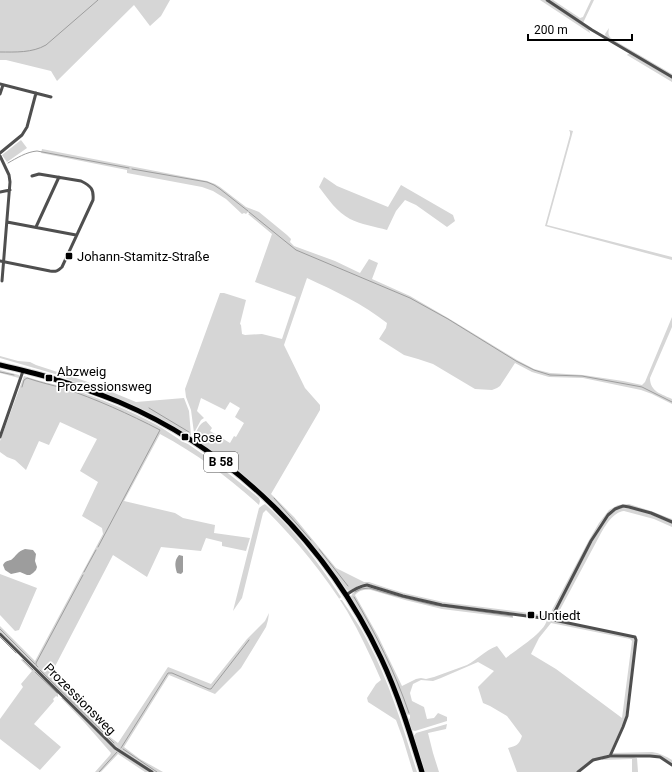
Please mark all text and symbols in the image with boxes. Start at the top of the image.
scale bar [528,16,632,42]
text: 200 m [534,23,568,37]
place label: Johann-Stamitz-Straße [77,249,210,264]
marker: Johann-Stamitz-Straße [64,251,74,261]
place label: Abzweig Prozessionsweg [57,364,152,394]
marker: Abzweig Prozessionsweg [44,373,54,383]
place label: Rose [193,430,222,445]
marker: Rose [180,432,190,442]
road number: B 58 [204,452,238,472]
place label: Untiedt [539,608,581,623]
marker: Untiedt [526,610,536,620]
street label: Prozessionsweg [41,660,119,738]

